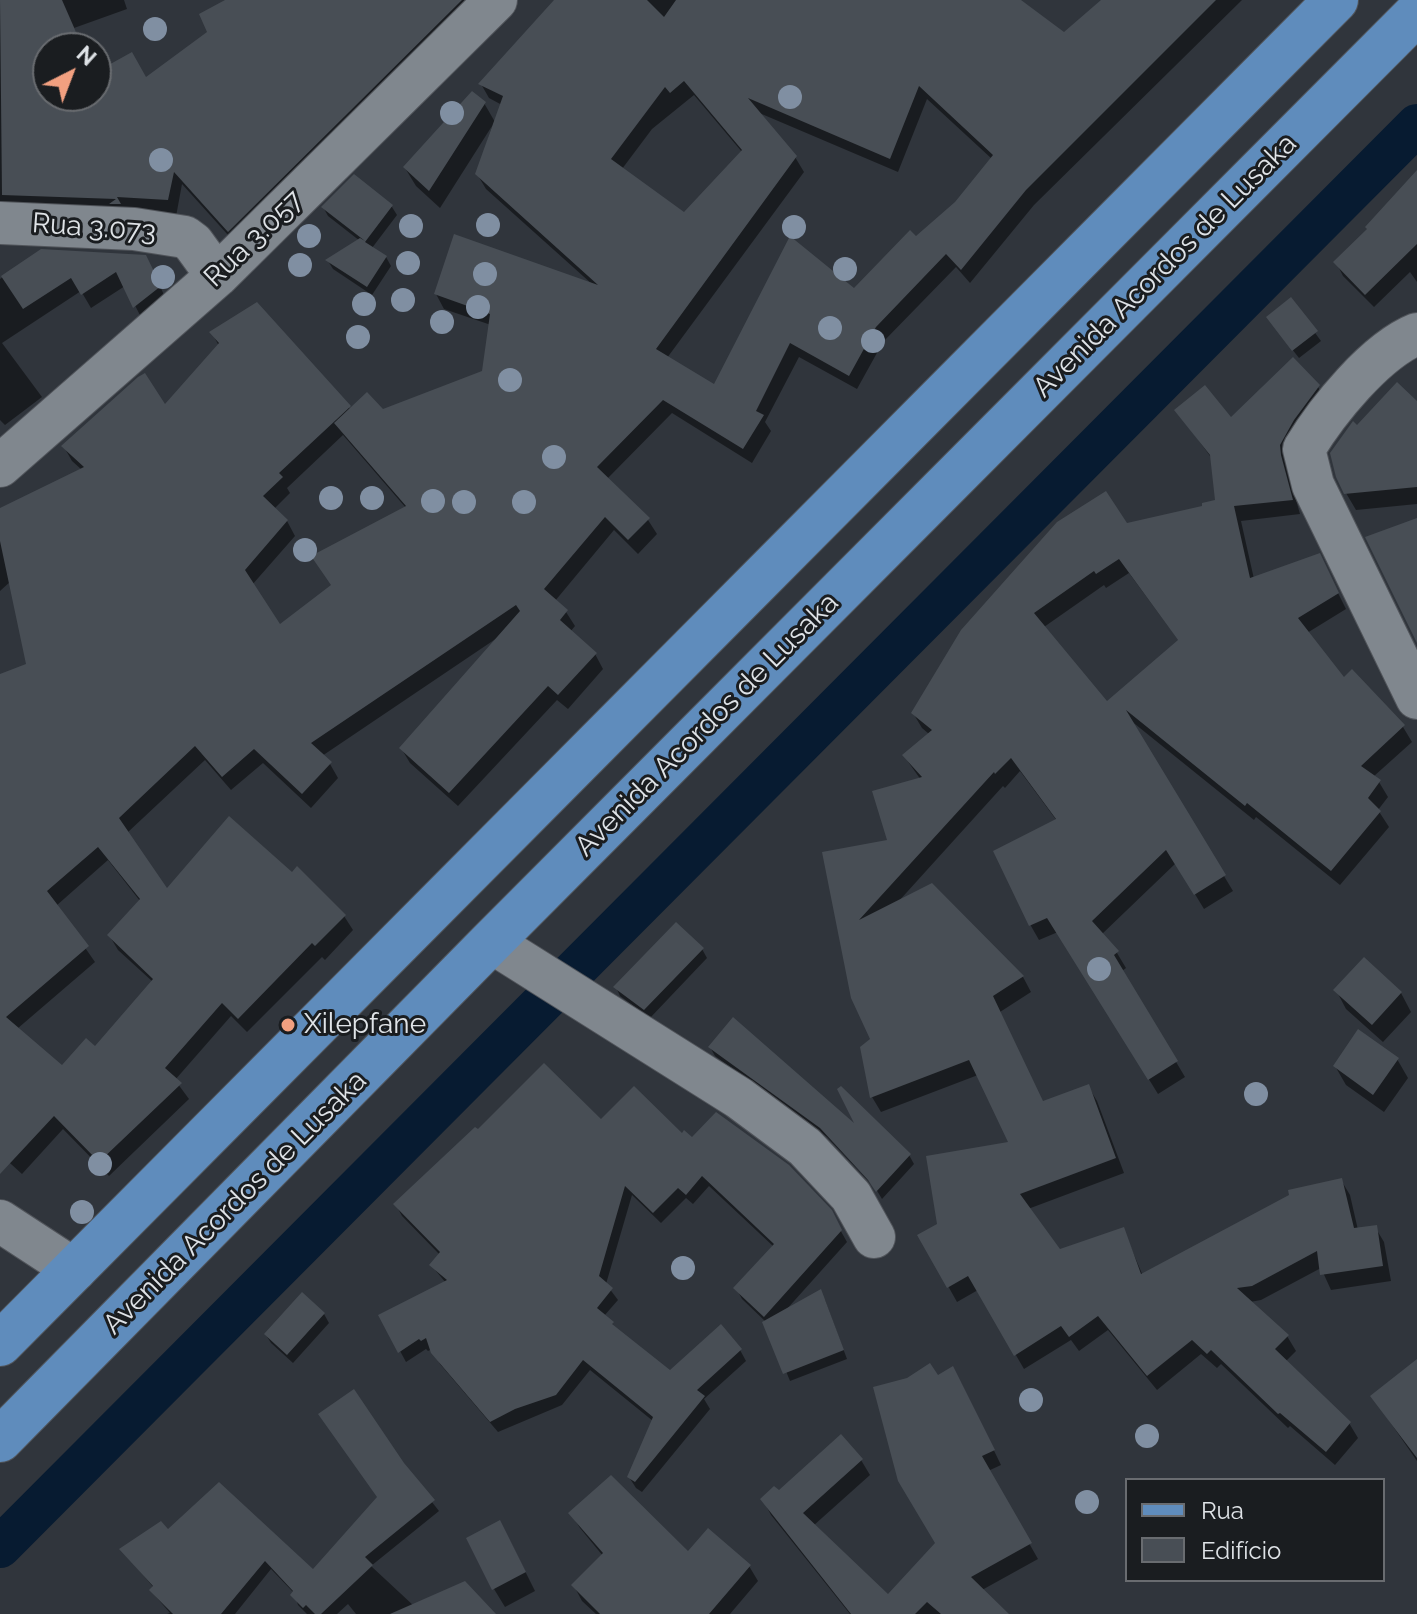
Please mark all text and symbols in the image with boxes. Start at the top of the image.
north arrow [32,32,112,112]
text: N [72,40,102,71]
street label: Avenida Acordos de Lusaka [1026,127,1304,405]
street label: Rua 3.057 [198,184,310,294]
street label: Rua 3.073 [31,207,157,249]
street label: Avenida Acordos de Lusaka [568,586,846,864]
place label: Xilepfane [304,1008,426,1042]
marker: Xilepfane [279,1016,297,1034]
street label: Avenida Acordos de Lusaka [96,1064,374,1342]
legend [1125,1478,1385,1582]
text: Rua [1201,1496,1244,1525]
text: Edifício [1201,1536,1281,1565]

